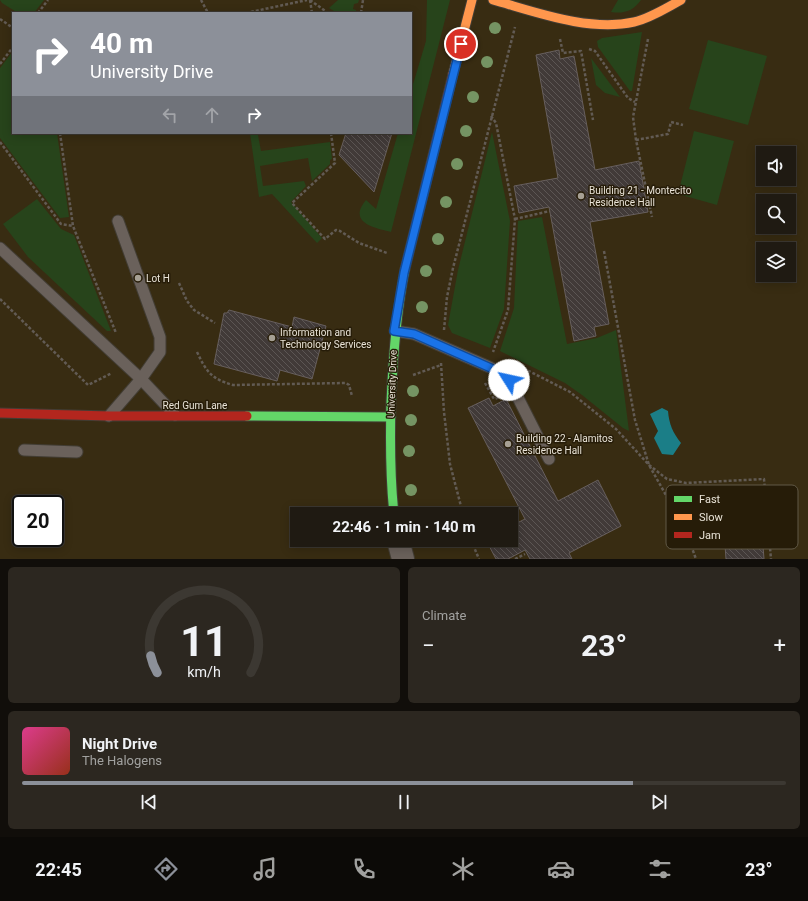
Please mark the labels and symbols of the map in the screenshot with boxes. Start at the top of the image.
pin [444,27,478,61]
place label: Building 21 - Montecito Residence Hall [589,185,692,208]
marker: Building 21 - Montecito Residence Hall [576,191,586,201]
marker: Lot H [133,273,143,283]
place label: Lot H [146,273,170,284]
place label: Information and Technology Services [280,327,371,350]
marker: Information and Technology Services [267,333,277,343]
street label: University Drive [385,350,399,418]
position arrow [488,359,530,401]
street label: Red Gum Lane [163,400,227,411]
place label: Building 22 - Alamitos Residence Hall [516,433,613,456]
marker: Building 22 - Alamitos Residence Hall [503,439,513,449]
legend [666,485,798,549]
text: Fast [699,493,721,506]
speed limit sign: 20 [12,495,64,547]
text: Slow [699,511,723,524]
text: Jam [699,529,721,542]

